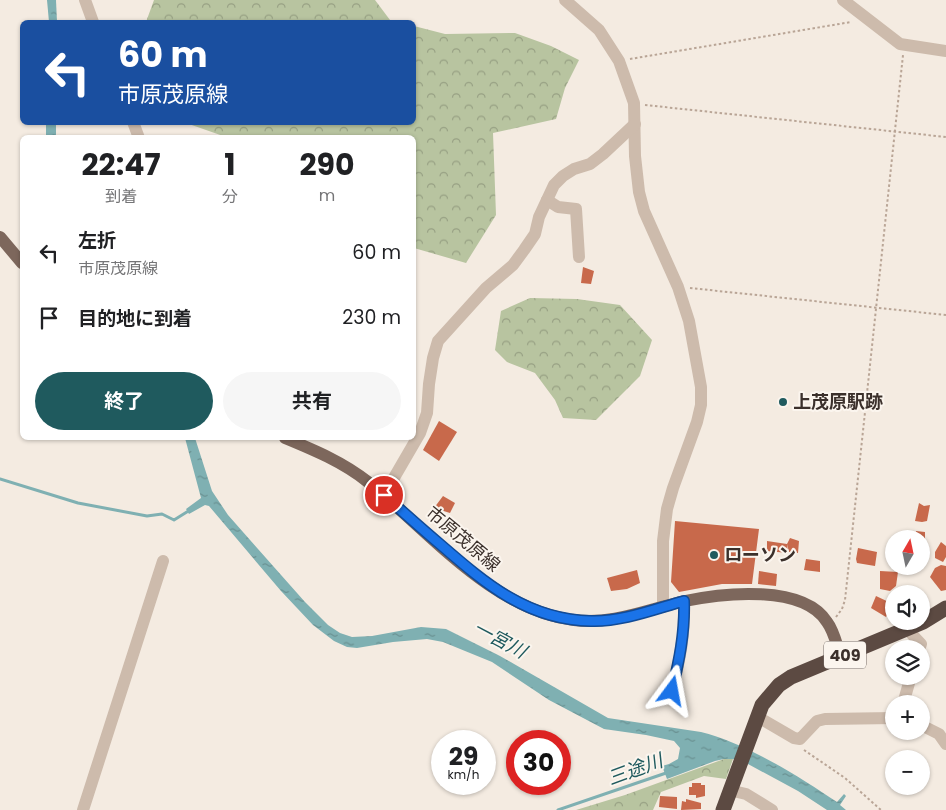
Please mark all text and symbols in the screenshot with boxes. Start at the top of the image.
text: 60 m [118,30,208,79]
icon: left [35,40,100,105]
text: 市原茂原線 [118,79,228,110]
text: 22:47 [81,143,161,186]
text: 1 [224,143,236,186]
text: 290 [299,143,355,186]
text: m [319,184,335,207]
text: 到着 [105,185,137,208]
text: 分 [222,185,238,208]
text: 左折 [78,227,116,254]
icon: left [35,239,63,267]
text: 60 m [352,239,401,266]
text: 市原茂原線 [78,257,158,280]
icon: arrive [35,304,63,332]
text: 230 m [342,304,401,331]
text: 目的地に到着 [78,305,192,332]
button: 終了 [35,372,213,430]
button: 共有 [223,372,401,430]
place label: 上茂原駅跡 [793,389,883,414]
marker: 上茂原駅跡 [777,396,789,408]
pin [363,474,405,516]
icon: arrive [370,481,398,509]
street label: 市原茂原線 [421,500,506,577]
north arrow [885,530,930,575]
map controls [885,530,930,795]
place label: ローソン [724,542,796,567]
marker: ローソン [708,549,720,561]
button: sound [885,585,930,630]
water label: 一宮川 [468,614,533,666]
button: layers [885,640,930,685]
road number: 409 [824,642,866,668]
position arrow [645,664,697,716]
button: + [885,695,930,740]
speed limit sign: 30 [506,730,571,795]
text: 29 [449,739,478,774]
water label: 三途川 [604,746,668,792]
button: − [885,750,930,795]
text: km/h [448,766,479,783]

